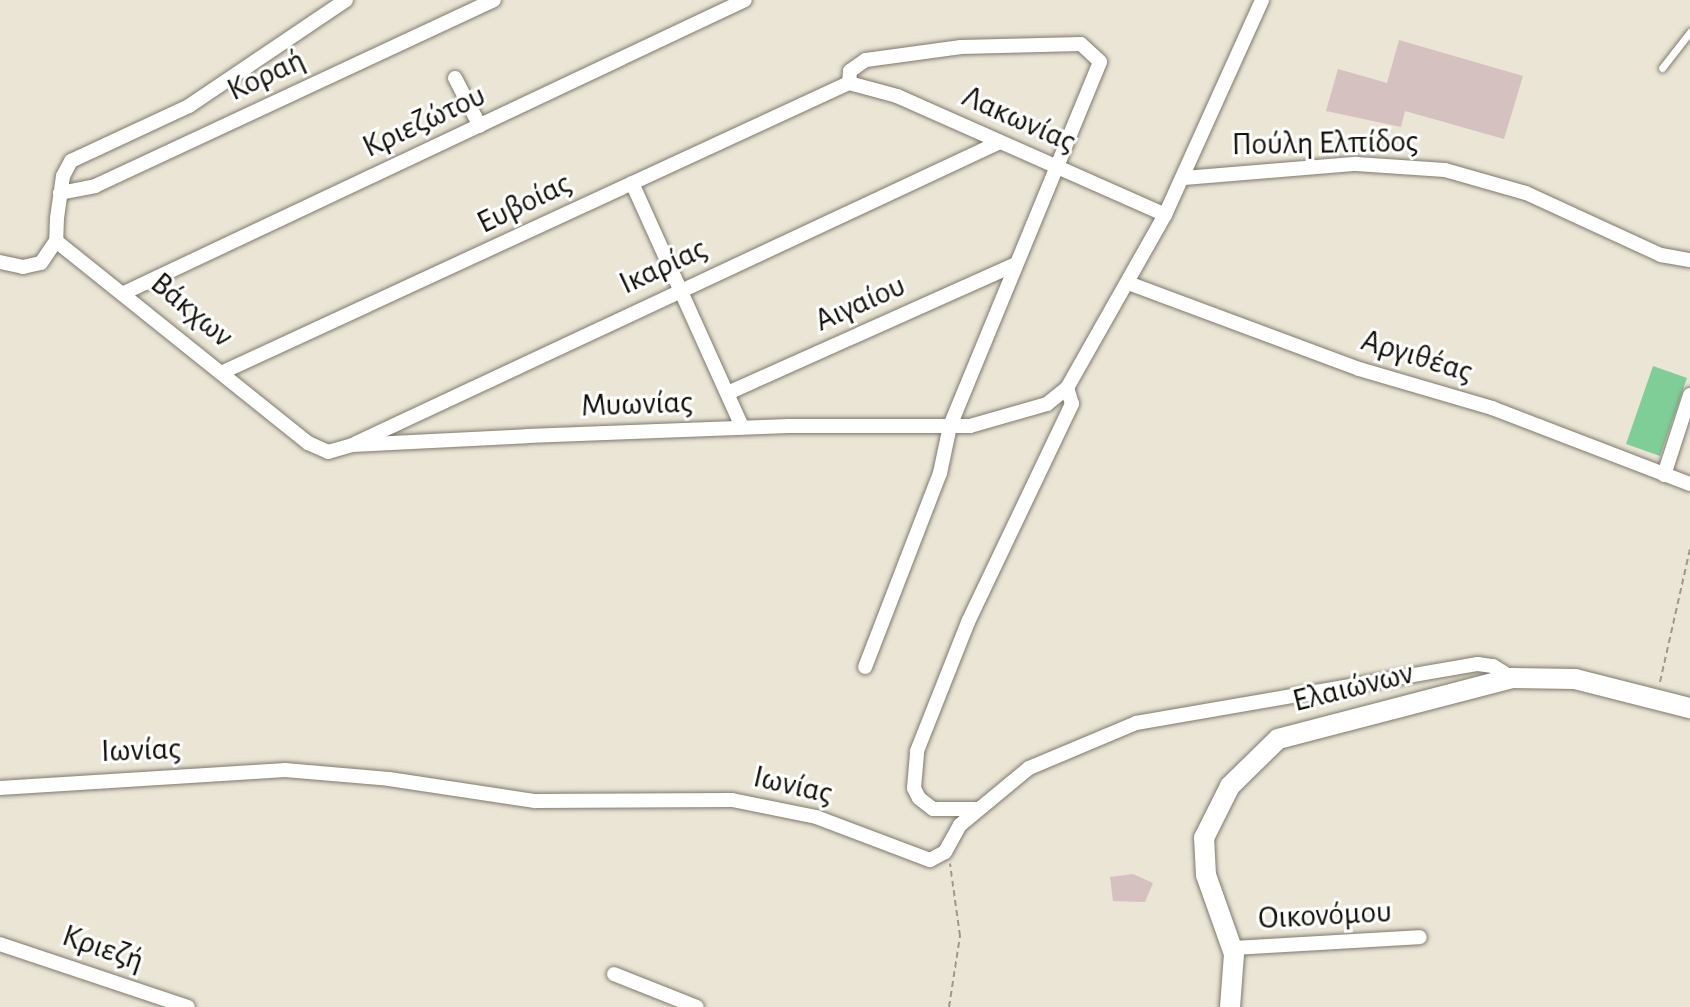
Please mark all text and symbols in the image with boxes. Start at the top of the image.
street label: Κοραή [221,40,311,110]
street label: Κριεζώτου [356,76,492,166]
street label: Λακωνίας [956,77,1082,161]
street label: Πούλη Ελπίδος [1231,122,1419,164]
street label: Ευβοίας [471,164,577,242]
street label: Ικαρίας [613,229,713,303]
street label: Βάκχων [143,264,241,356]
street label: Αιγαίου [809,266,911,340]
street label: Αργιθέας [1357,321,1477,391]
street label: Μυωνίας [580,383,694,425]
street label: Ελαιώνων [1289,654,1417,720]
street label: Ιωνίας [100,729,182,771]
street label: Ιωνίας [750,757,836,813]
street label: Οικονόμου [1257,892,1393,938]
street label: Κριεζή [57,916,149,980]

